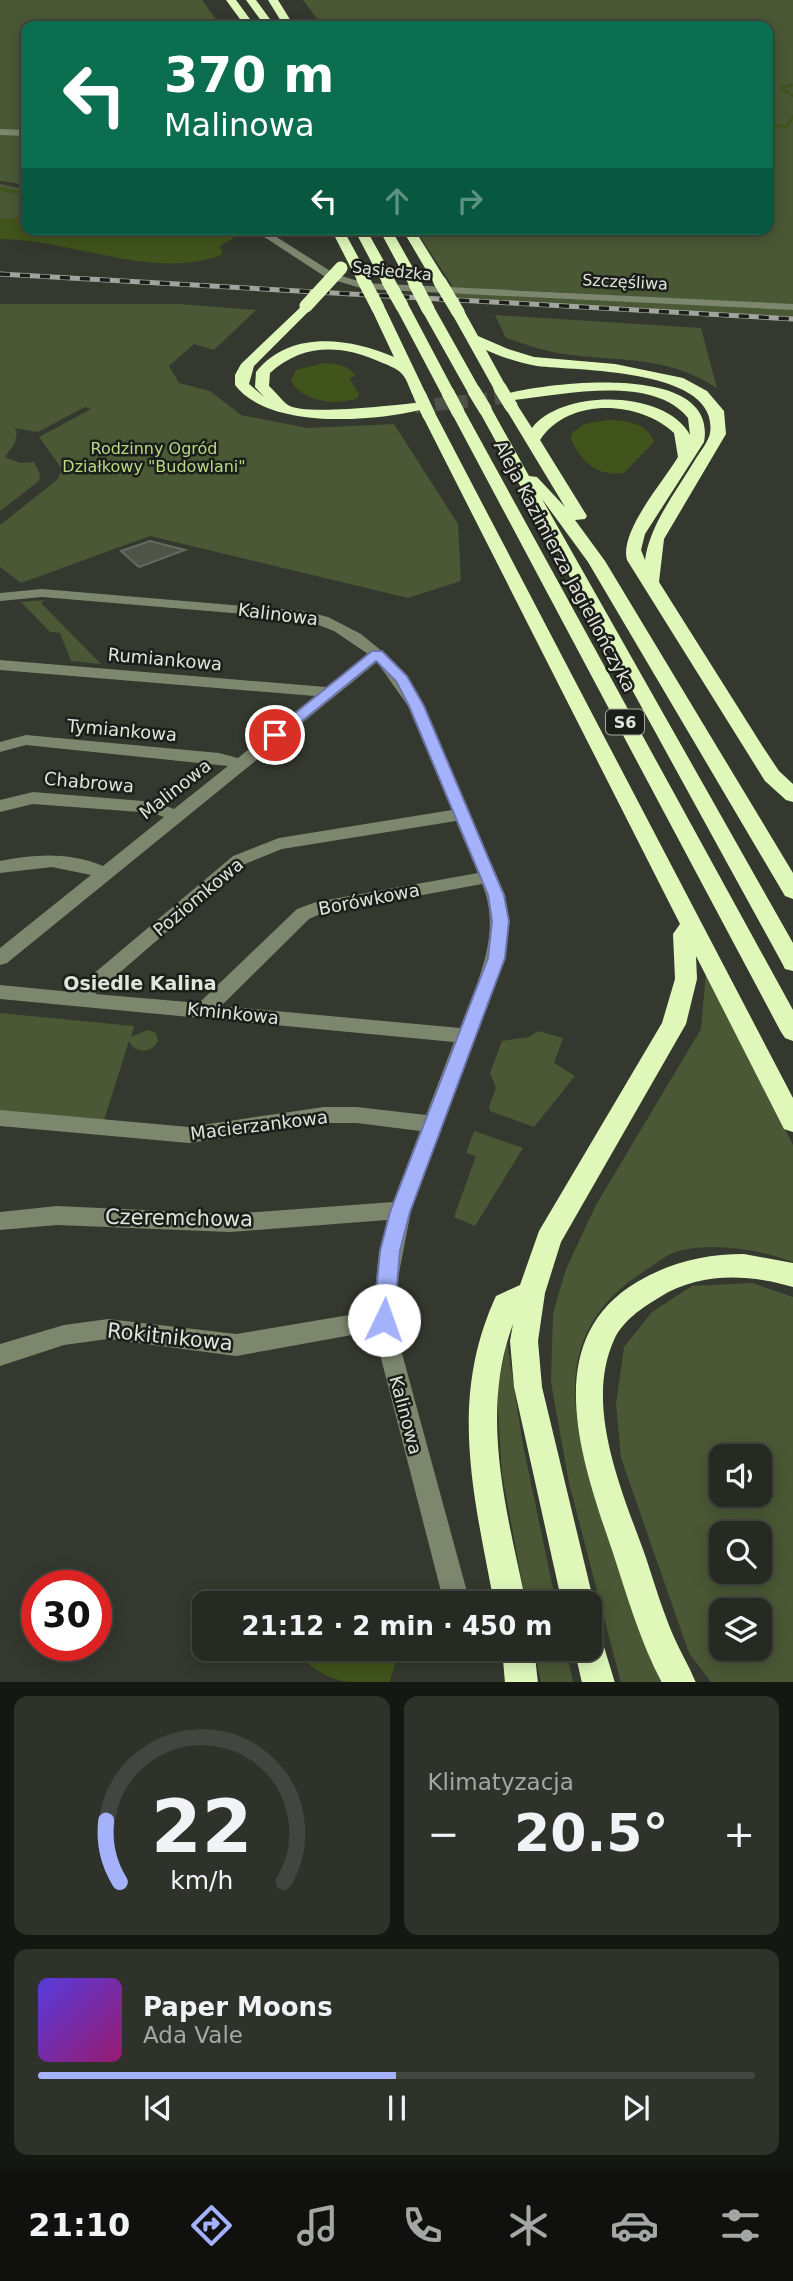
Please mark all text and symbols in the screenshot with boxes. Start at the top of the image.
text: 370 m [164,47,334,104]
icon: left [49,49,140,140]
text: Malinowa [164,106,315,144]
icon: left [305,182,343,220]
icon: ahead [378,182,416,220]
icon: right [451,182,489,220]
street label: Sąsiedzka [351,257,433,285]
street label: Szczęśliwa [582,270,668,294]
street label: Aleja Kazimierza Jagiellończyka [490,437,640,695]
park label: Rodzinny Ogród Działkowy "Budowlani" [62,439,246,476]
street label: Kalinowa [237,599,319,629]
street label: Rumiankowa [107,644,223,674]
pin [245,705,305,765]
road number: S6 [606,709,644,734]
street label: Tymiankowa [65,715,178,745]
icon: arrive [256,716,294,754]
street label: Malinowa [135,755,215,823]
street label: Chabrowa [43,768,135,796]
street label: Poziomkowa [149,853,247,941]
street label: Borówkowa [317,879,421,919]
district label: Osiedle Kalina [63,972,217,994]
street label: Kminkowa [186,998,280,1028]
street label: Macierzankowa [189,1106,329,1144]
street label: Czeremchowa [105,1205,253,1231]
position arrow [347,1283,421,1357]
street label: Rokitnikowa [106,1318,234,1356]
street label: Kalinowa [385,1373,427,1457]
map controls [709,1444,772,1661]
button: sound [709,1444,772,1507]
button: search [709,1521,772,1584]
speed limit sign: 30 [21,1570,112,1661]
button: layers [709,1598,772,1661]
text: 21:12 · 2 min · 450 m [242,1611,552,1641]
text: Klimatyzacja [428,1769,574,1795]
text: 22 [151,1784,252,1869]
text: 20.5° [514,1803,668,1863]
text: − [428,1812,459,1856]
text: + [723,1812,755,1856]
text: km/h [170,1865,233,1894]
text: Paper Moons [143,1992,333,2022]
text: Ada Vale [143,2022,243,2048]
icon: previous [139,2089,177,2127]
icon: pause [378,2089,416,2127]
icon: next [617,2089,655,2127]
icon: directions [187,2201,236,2250]
icon: music [293,2201,342,2250]
icon: phone [398,2201,447,2250]
icon: climate [504,2201,553,2250]
icon: car [610,2201,659,2250]
icon: filters [716,2201,765,2250]
text: 21:10 [28,2206,130,2244]

